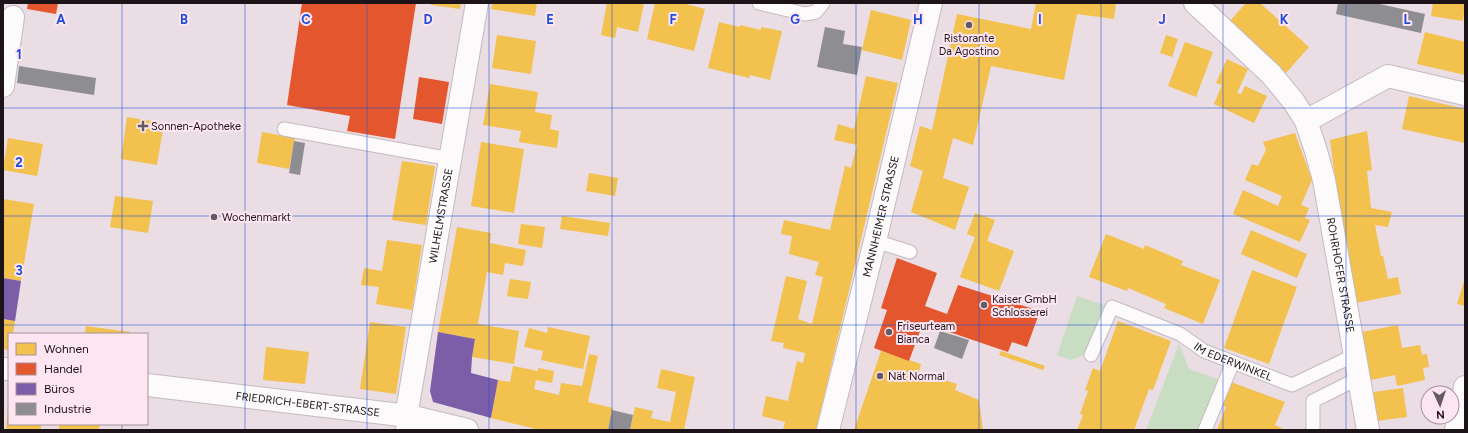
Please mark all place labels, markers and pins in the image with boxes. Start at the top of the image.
marker: Ristorante Da Agostino [964,20,974,30]
place label: Ristorante Da Agostino [939,32,999,58]
place label: Sonnen-Apotheke [151,120,241,133]
marker: Sonnen-Apotheke [138,121,148,131]
place label: Wochenmarkt [222,211,291,224]
marker: Wochenmarkt [209,212,219,222]
place label: Kaiser GmbH Schlosserei [992,293,1057,319]
marker: Kaiser GmbH Schlosserei [979,300,989,310]
place label: Friseurteam Bianca [897,320,955,346]
marker: Friseurteam Bianca [884,327,894,337]
place label: Nät Normal [888,370,945,383]
marker: Nät Normal [875,371,885,381]

